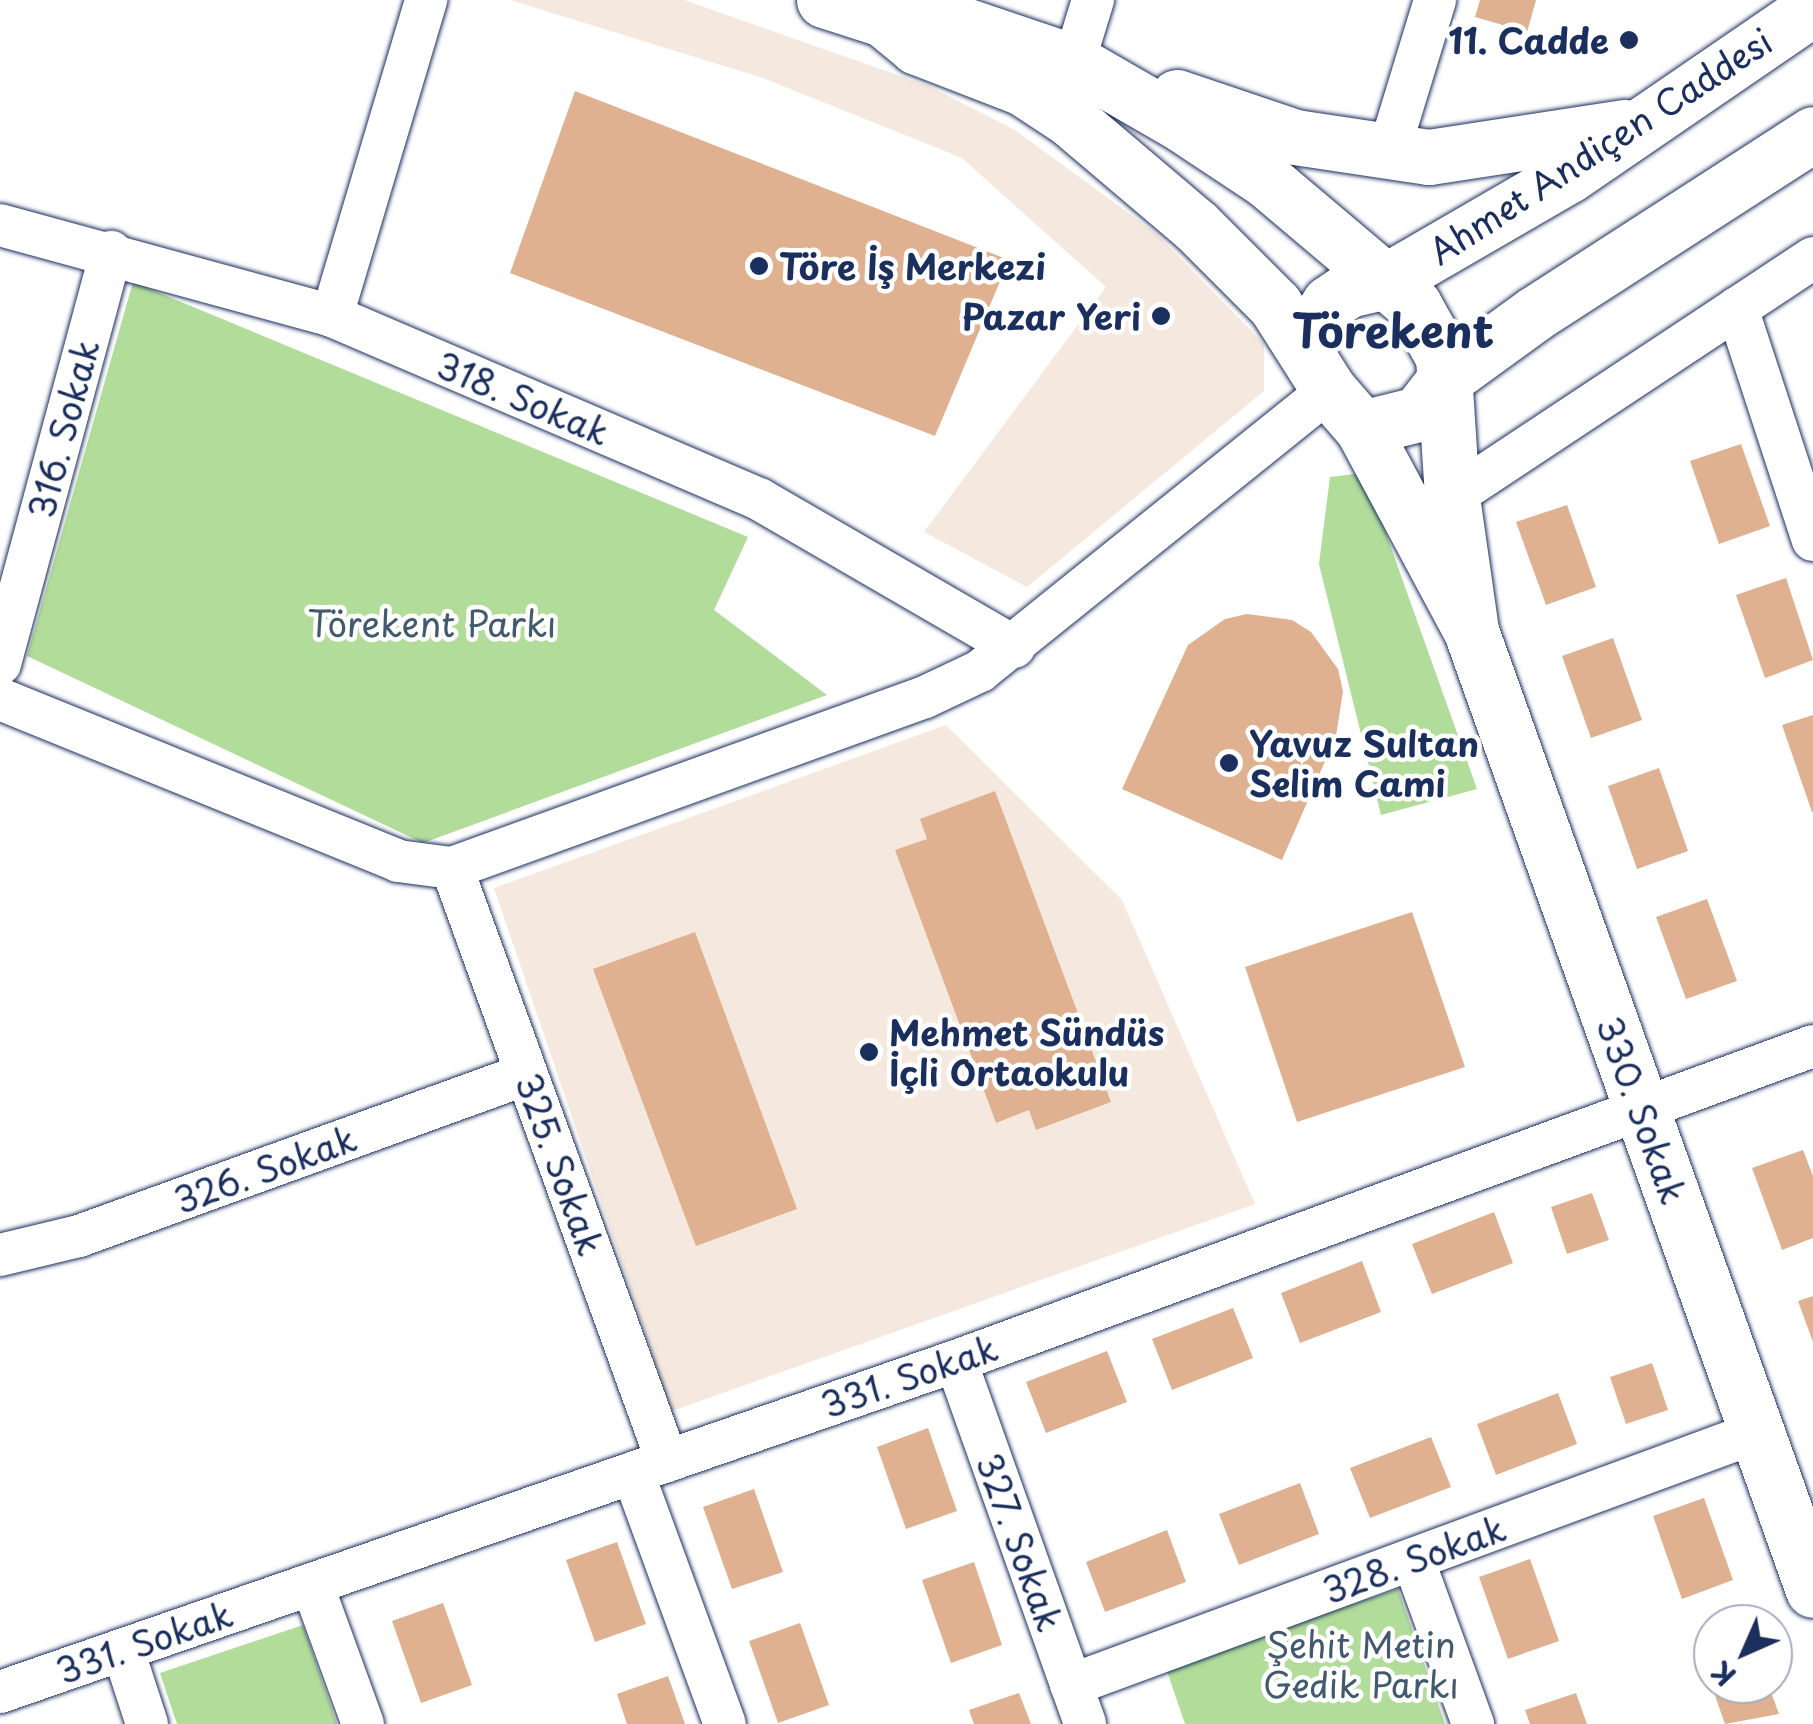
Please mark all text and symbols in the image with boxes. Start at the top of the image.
street label: Ahmet Andiçen Caddesi [1420,19,1780,273]
place label: 11. Cadde [1445,19,1609,61]
marker: 11. Cadde [1618,29,1640,51]
place label: Töre İş Merkezi [779,245,1047,287]
marker: Töre İş Merkezi [748,255,770,277]
place label: Pazar Yeri [958,295,1141,337]
district label: Törekent [1292,303,1494,357]
marker: Pazar Yeri [1150,305,1172,327]
street label: 316. Sokak [18,332,108,526]
street label: 318. Sokak [429,342,617,454]
park label: Törekent Parkı [308,602,556,644]
place label: Yavuz Sultan Selim Cami [1249,722,1481,804]
marker: Yavuz Sultan Selim Cami [1218,752,1240,774]
street label: 330. Sokak [1589,1010,1695,1210]
place label: Mehmet Sündüs İçli Ortaokulu [889,1011,1167,1093]
marker: Mehmet Sündüs İçli Ortaokulu [858,1041,880,1063]
street label: 325. Sokak [507,1065,613,1263]
street label: 326. Sokak [166,1116,364,1222]
street label: 331. Sokak [814,1326,1004,1426]
street label: 327. Sokak [968,1446,1072,1638]
street label: 328. Sokak [1316,1506,1512,1612]
street label: 331. Sokak [49,1592,239,1692]
north arrow [1693,1604,1793,1704]
park label: Şehit Metin Gedik Parkı [1262,1623,1460,1705]
text: K [1700,1652,1745,1697]

